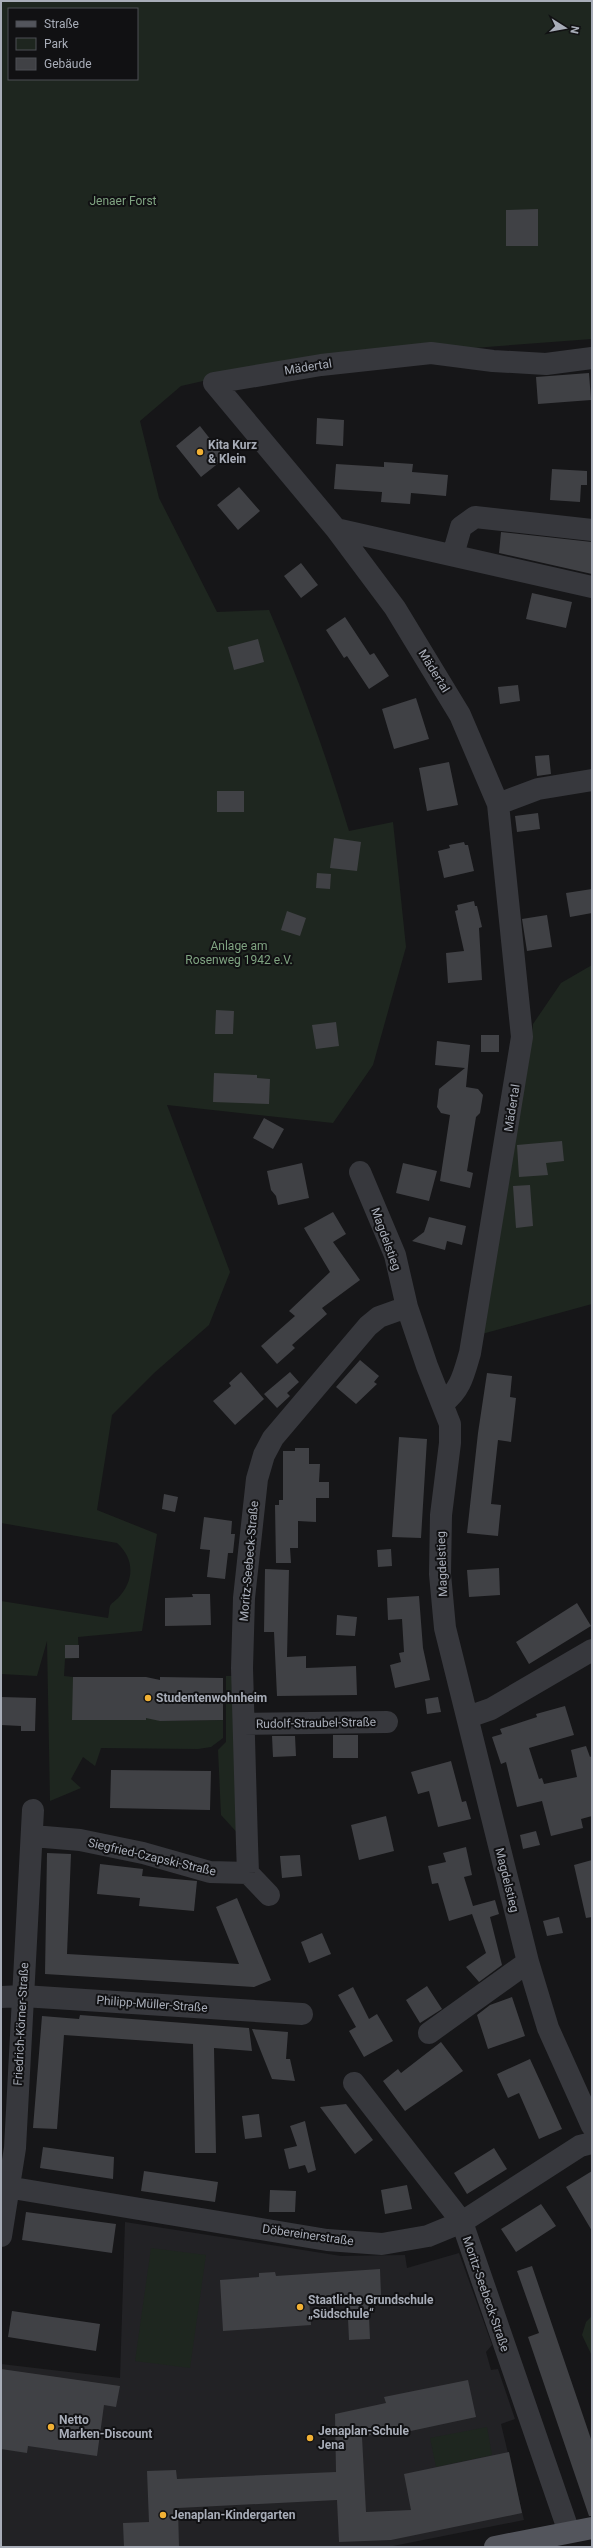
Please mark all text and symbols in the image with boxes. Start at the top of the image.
legend [8,8,138,80]
north arrow [545,8,585,48]
text: Straße [44,17,79,31]
text: N [567,25,581,35]
text: Park [44,37,69,51]
text: Gebäude [44,57,92,71]
park label: Jenaer Forst [89,194,157,208]
street label: Mädertal [283,356,333,378]
place label: Kita Kurz & Klein [208,438,257,466]
marker: Kita Kurz & Klein [195,447,205,457]
street label: Mädertal [415,647,453,695]
park label: Anlage am Rosenweg 1942 e.V. [185,939,293,967]
street label: Mädertal [501,1083,523,1133]
street label: Magdelstieg [368,1206,404,1272]
street label: Moritz-Seebeck-Straße [237,1500,261,1622]
street label: Magdelstieg [434,1531,450,1597]
place label: Studentenwohnheim [156,1691,267,1705]
marker: Studentenwohnheim [143,1693,153,1703]
street label: Rudolf-Straubel-Straße [256,1715,376,1731]
street label: Siegfried-Czapski-Straße [87,1835,217,1879]
street label: Magdelstieg [492,1846,522,1914]
street label: Friedrich-Körner-Straße [11,1962,31,2086]
street label: Philipp-Müller-Straße [96,1993,208,2015]
street label: Döbereinerstraße [261,2222,355,2248]
street label: Moritz-Seebeck-Straße [460,2234,512,2354]
place label: Staatliche Grundschule „Südschule“ [308,2293,434,2321]
marker: Staatliche Grundschule „Südschule“ [295,2302,305,2312]
place label: Netto Marken-Discount [59,2413,152,2441]
marker: Netto Marken-Discount [46,2422,56,2432]
place label: Jenaplan-Schule Jena [318,2424,409,2452]
marker: Jenaplan-Schule Jena [305,2433,315,2443]
place label: Jenaplan-Kindergarten [171,2508,296,2522]
marker: Jenaplan-Kindergarten [158,2510,168,2520]

